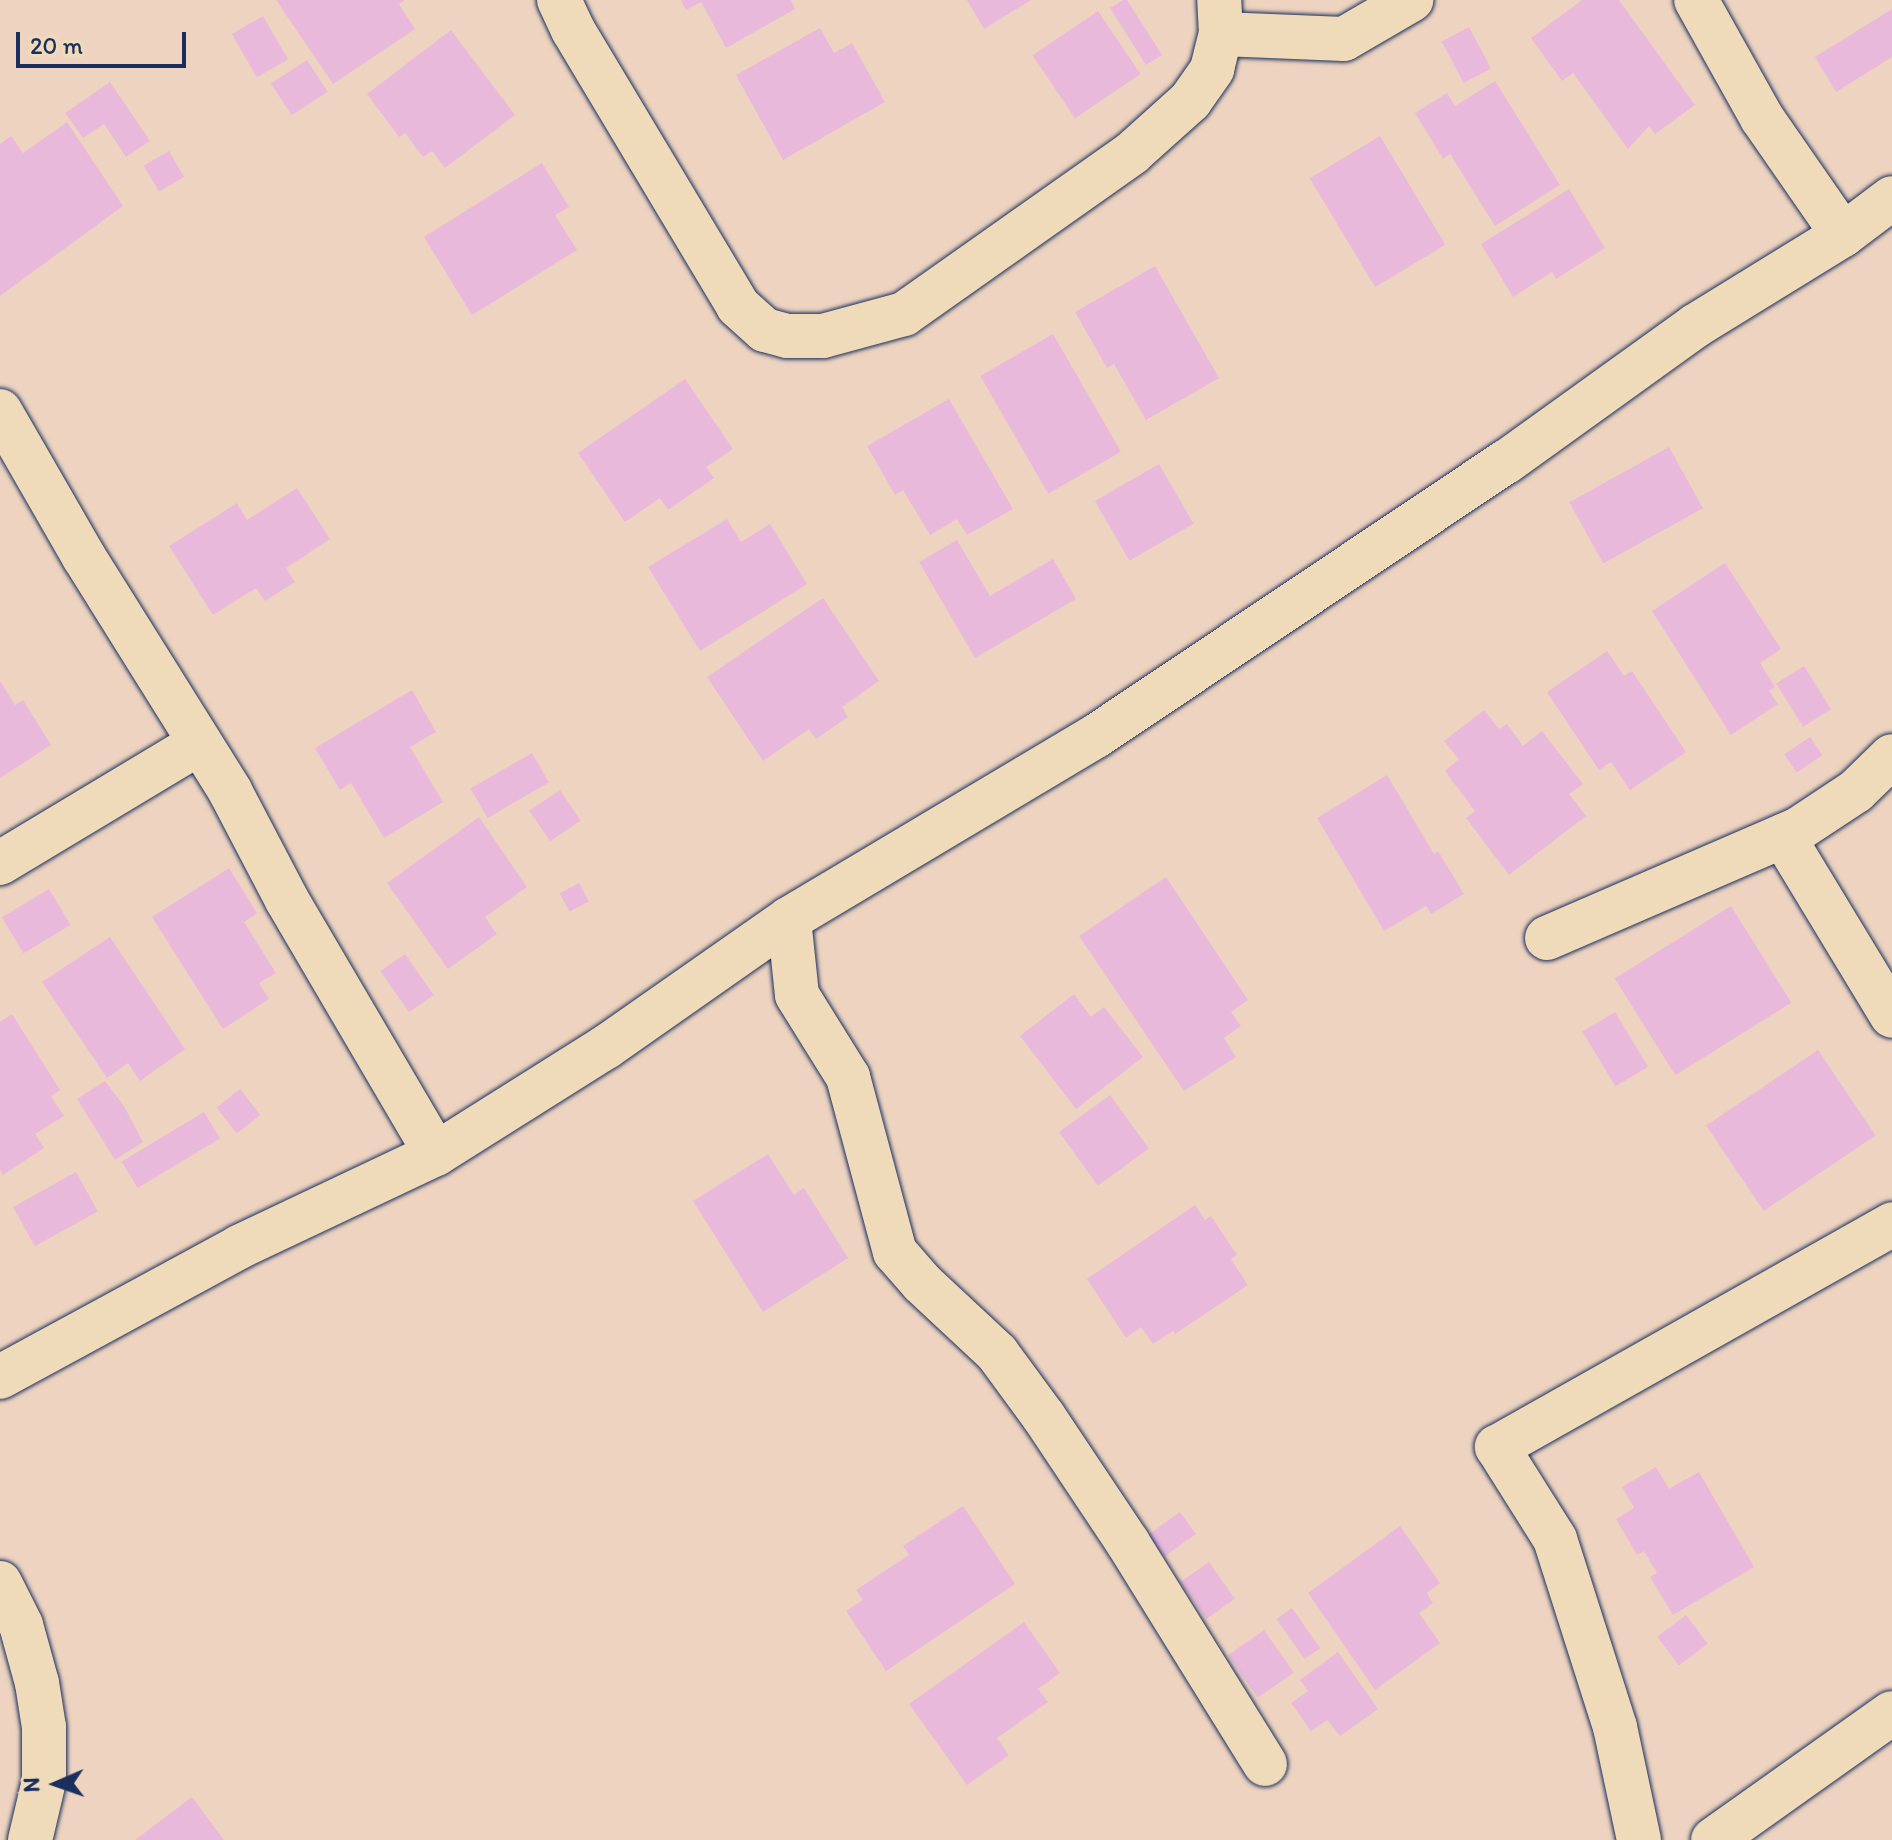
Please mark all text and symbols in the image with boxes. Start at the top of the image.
scale bar [20,16,190,66]
text: 20 m [30,31,83,60]
north arrow [16,1744,96,1824]
text: N [18,1777,45,1793]

